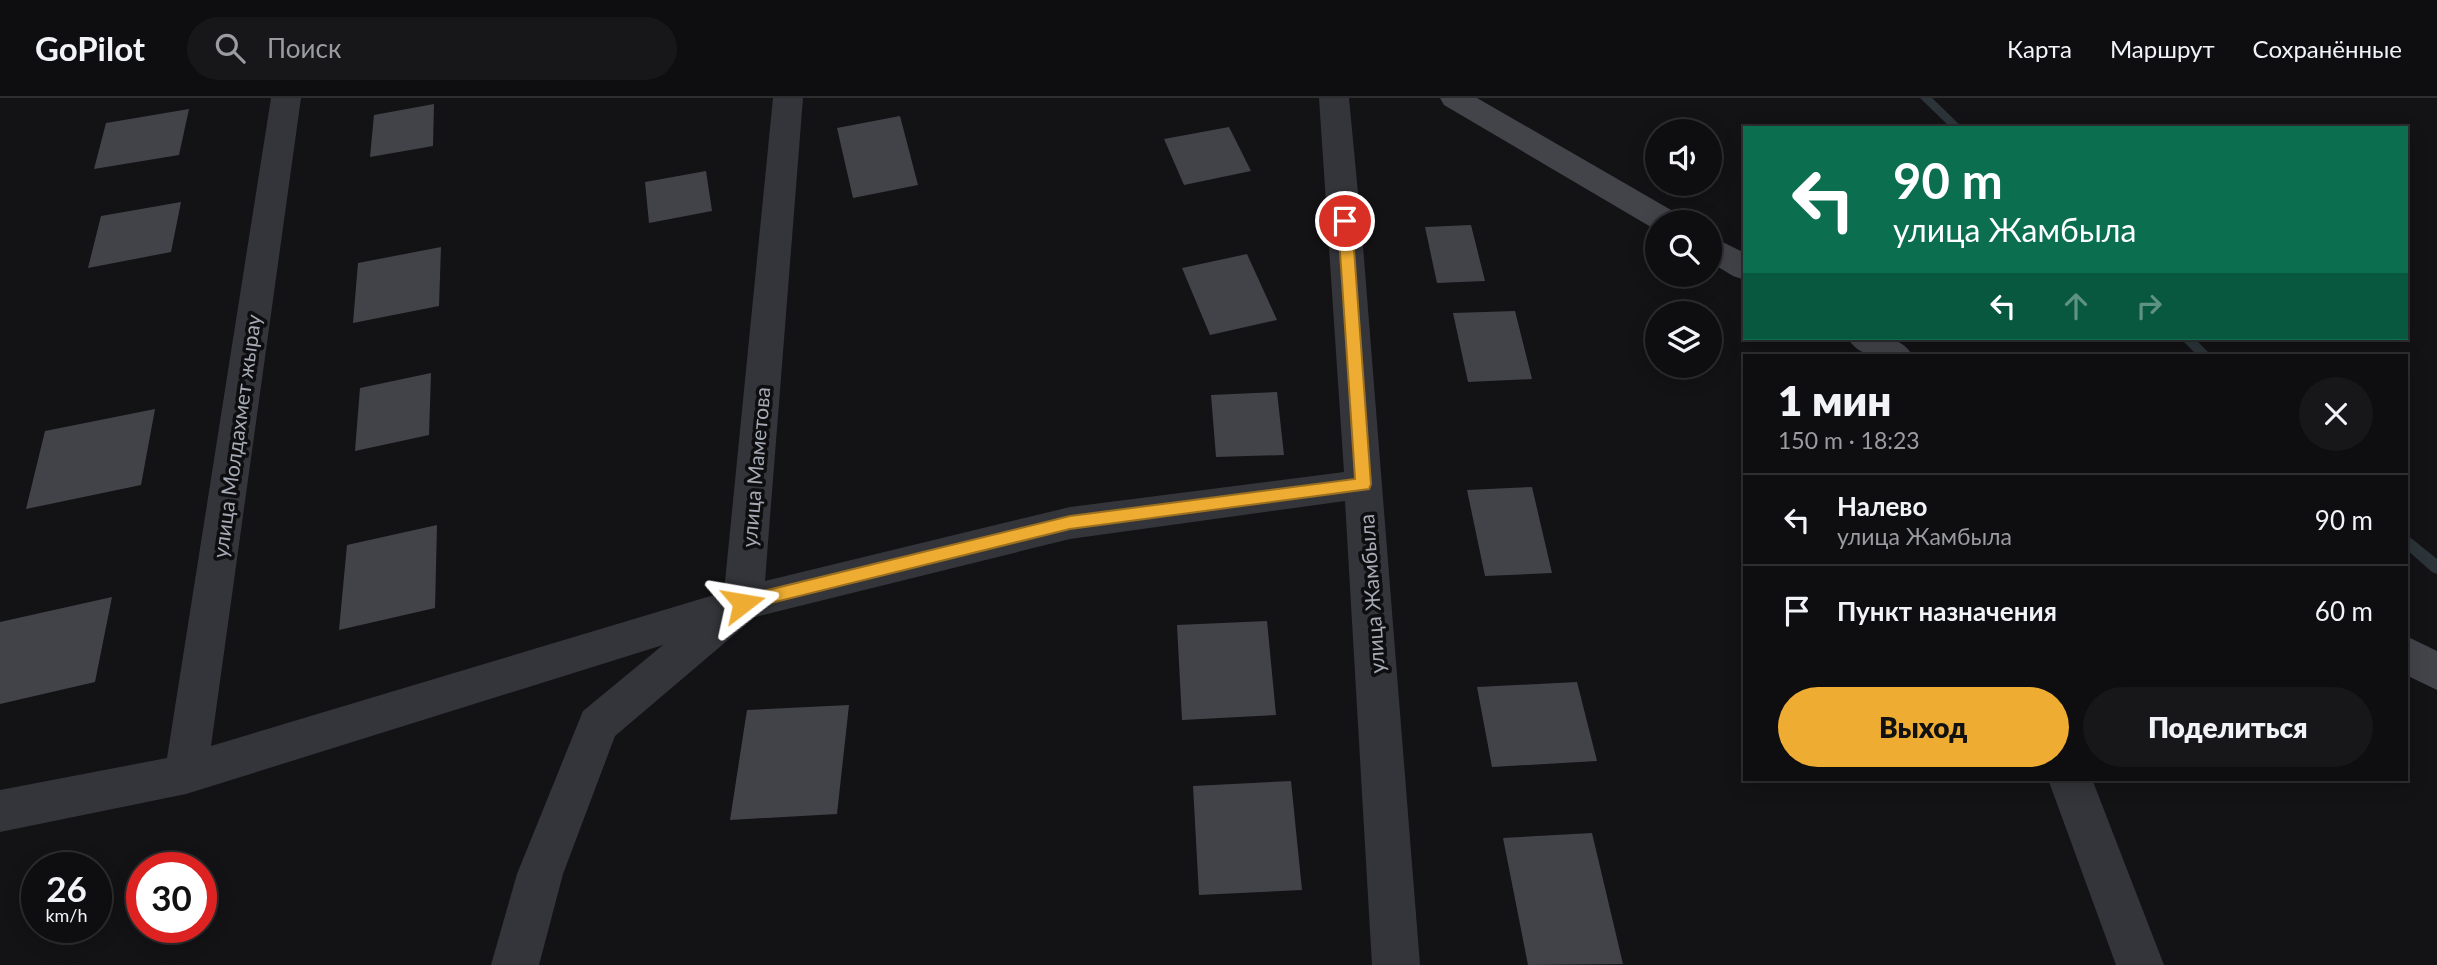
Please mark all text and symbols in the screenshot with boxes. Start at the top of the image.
search box [187,17,677,80]
text: GoPilot [35,28,145,68]
icon: search [211,29,249,67]
text: Поиск [267,32,341,64]
text: Карта [2007,34,2072,63]
text: Маршрут [2110,34,2215,63]
text: Сохранённые [2253,34,2402,63]
map controls [1645,119,1722,378]
button: sound [1645,119,1722,196]
text: 90 m [1893,151,2003,209]
icon: left [1778,154,1869,245]
pin [1315,191,1375,251]
icon: arrive [1326,202,1364,240]
button: search [1645,210,1722,287]
text: улица Жамбыла [1893,210,2137,249]
icon: left [1984,287,2022,325]
icon: ahead [2057,287,2095,325]
icon: right [2130,287,2168,325]
button: layers [1645,301,1722,378]
street label: улица Молдахмет жырау [207,312,266,559]
text: 1 мин [1778,375,1892,425]
button: close [2299,377,2373,451]
street label: улица Маметова [736,386,774,548]
text: 150 m · 18:23 [1778,426,1920,454]
text: Налево [1837,490,1927,522]
icon: left [1778,501,1816,539]
text: 90 m [2315,504,2373,536]
street label: улица Жамбыла [1353,513,1389,675]
text: улица Жамбыла [1837,522,2012,550]
position arrow [706,566,780,640]
icon: arrive [1778,592,1816,630]
text: Пункт назначения [1837,595,2057,627]
text: 60 m [2315,595,2373,627]
button: Выход [1778,687,2069,767]
button: Поделиться [2083,687,2373,767]
speed limit sign: 30 [126,852,217,943]
text: 26 [46,867,87,909]
text: km/h [45,904,88,926]

